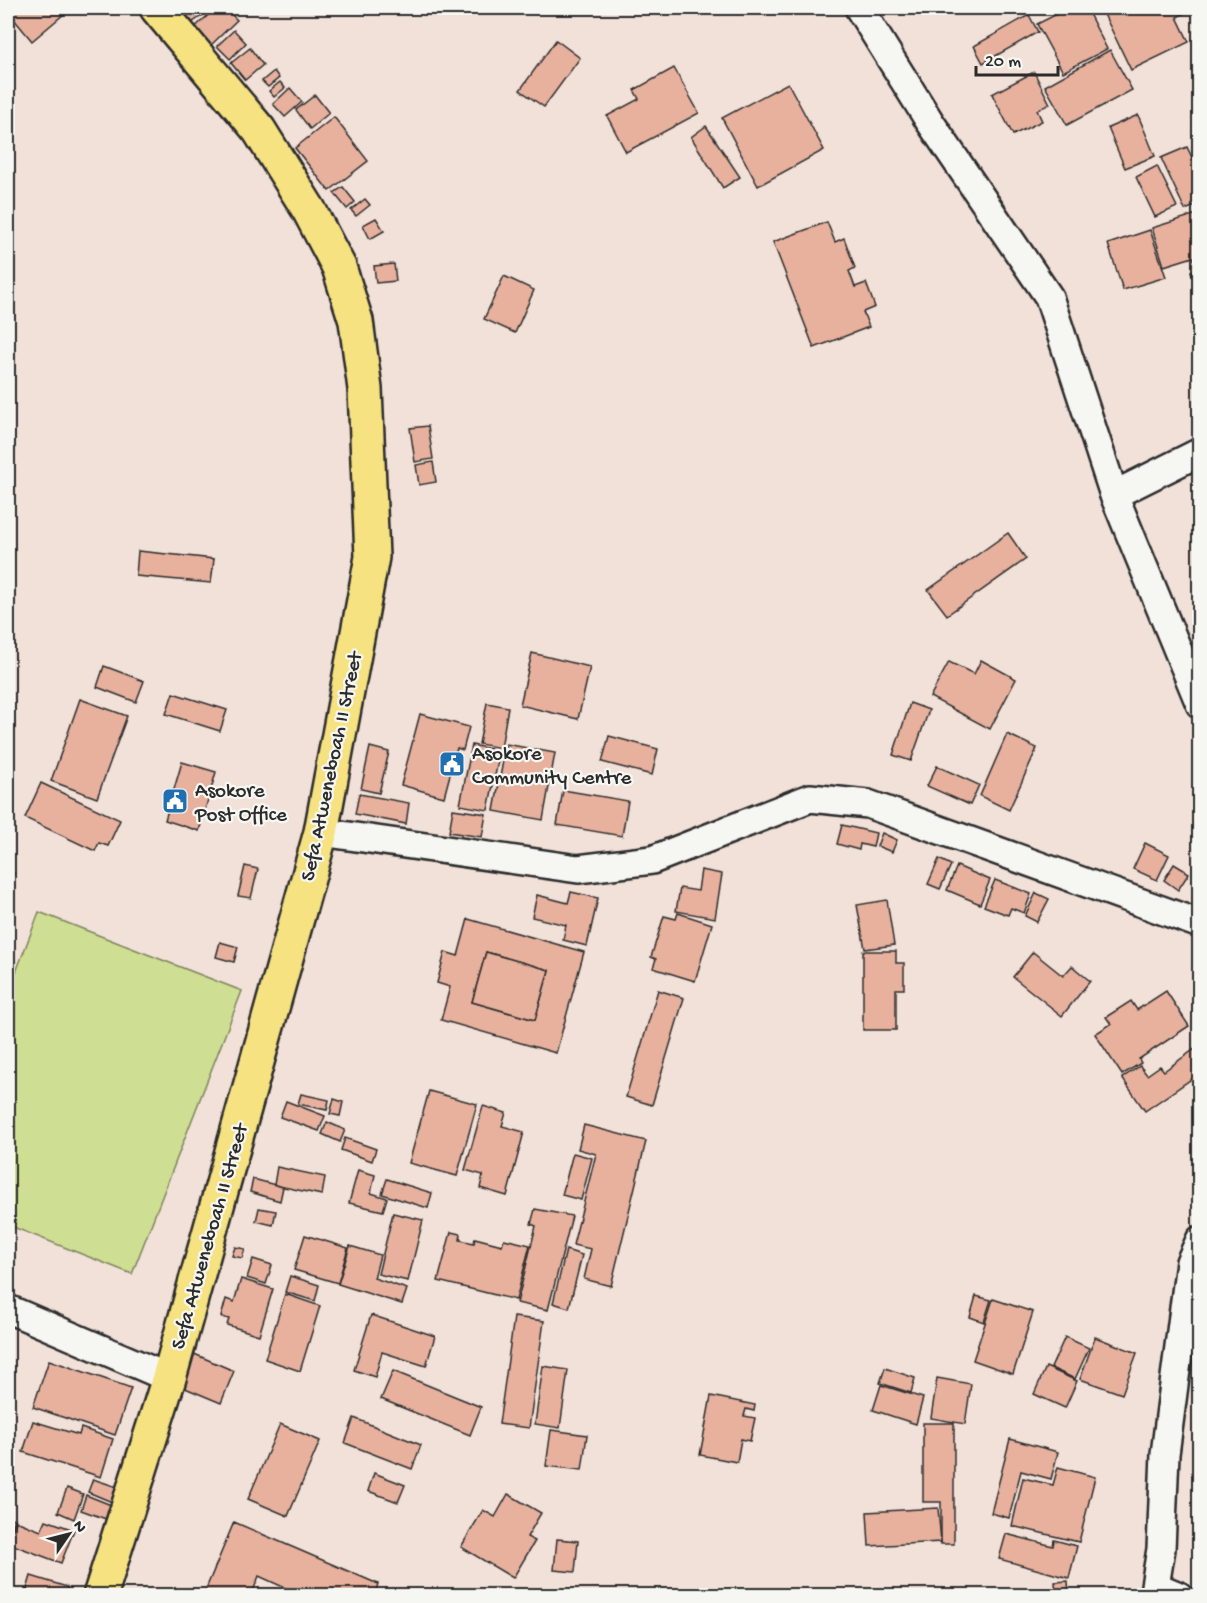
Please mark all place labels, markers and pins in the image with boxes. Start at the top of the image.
place label: Asokore Community Centre [472,743,633,792]
public building icon: Asokore Community Centre [437,749,467,779]
place label: Asokore Post Office [194,780,288,829]
public building icon: Asokore Post Office [160,786,190,816]

